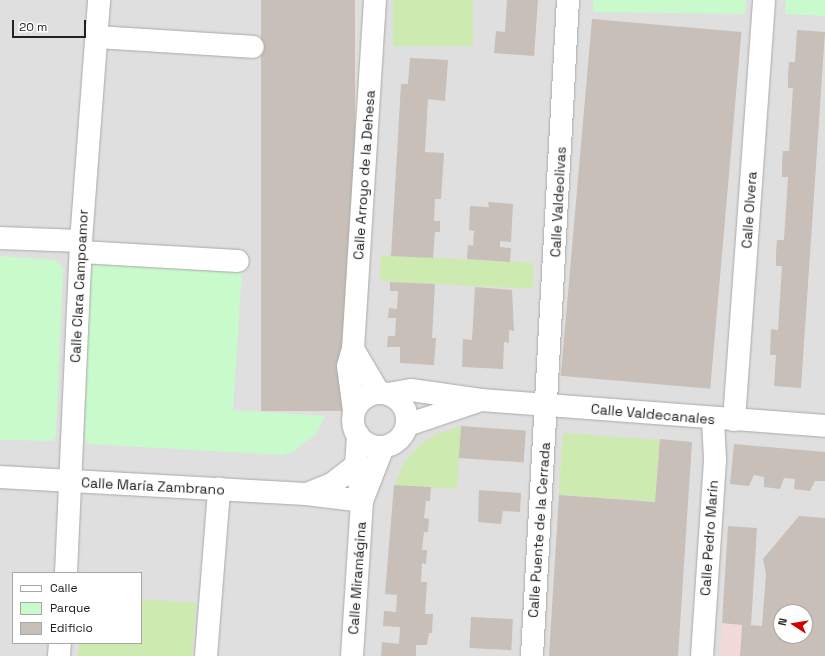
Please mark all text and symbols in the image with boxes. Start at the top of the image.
scale bar [14,12,88,38]
text: 20 m [19,19,47,35]
street label: Calle Arroyo de la Dehesa [350,90,378,260]
street label: Calle Valdeolivas [547,146,569,258]
street label: Calle Olvera [738,171,760,249]
street label: Calle Clara Campoamor [67,209,91,363]
street label: Calle Valdecanales [590,400,716,428]
street label: Calle Puente de la Cerrada [524,442,554,618]
street label: Calle María Zambrano [81,474,225,498]
street label: Calle Pedro Marín [697,480,721,596]
street label: Calle Miramágina [345,521,369,635]
legend [12,572,142,644]
text: Calle [50,580,78,596]
text: Parque [50,600,90,616]
north arrow [773,604,813,644]
text: N [775,617,790,627]
text: Edificio [50,620,93,636]

